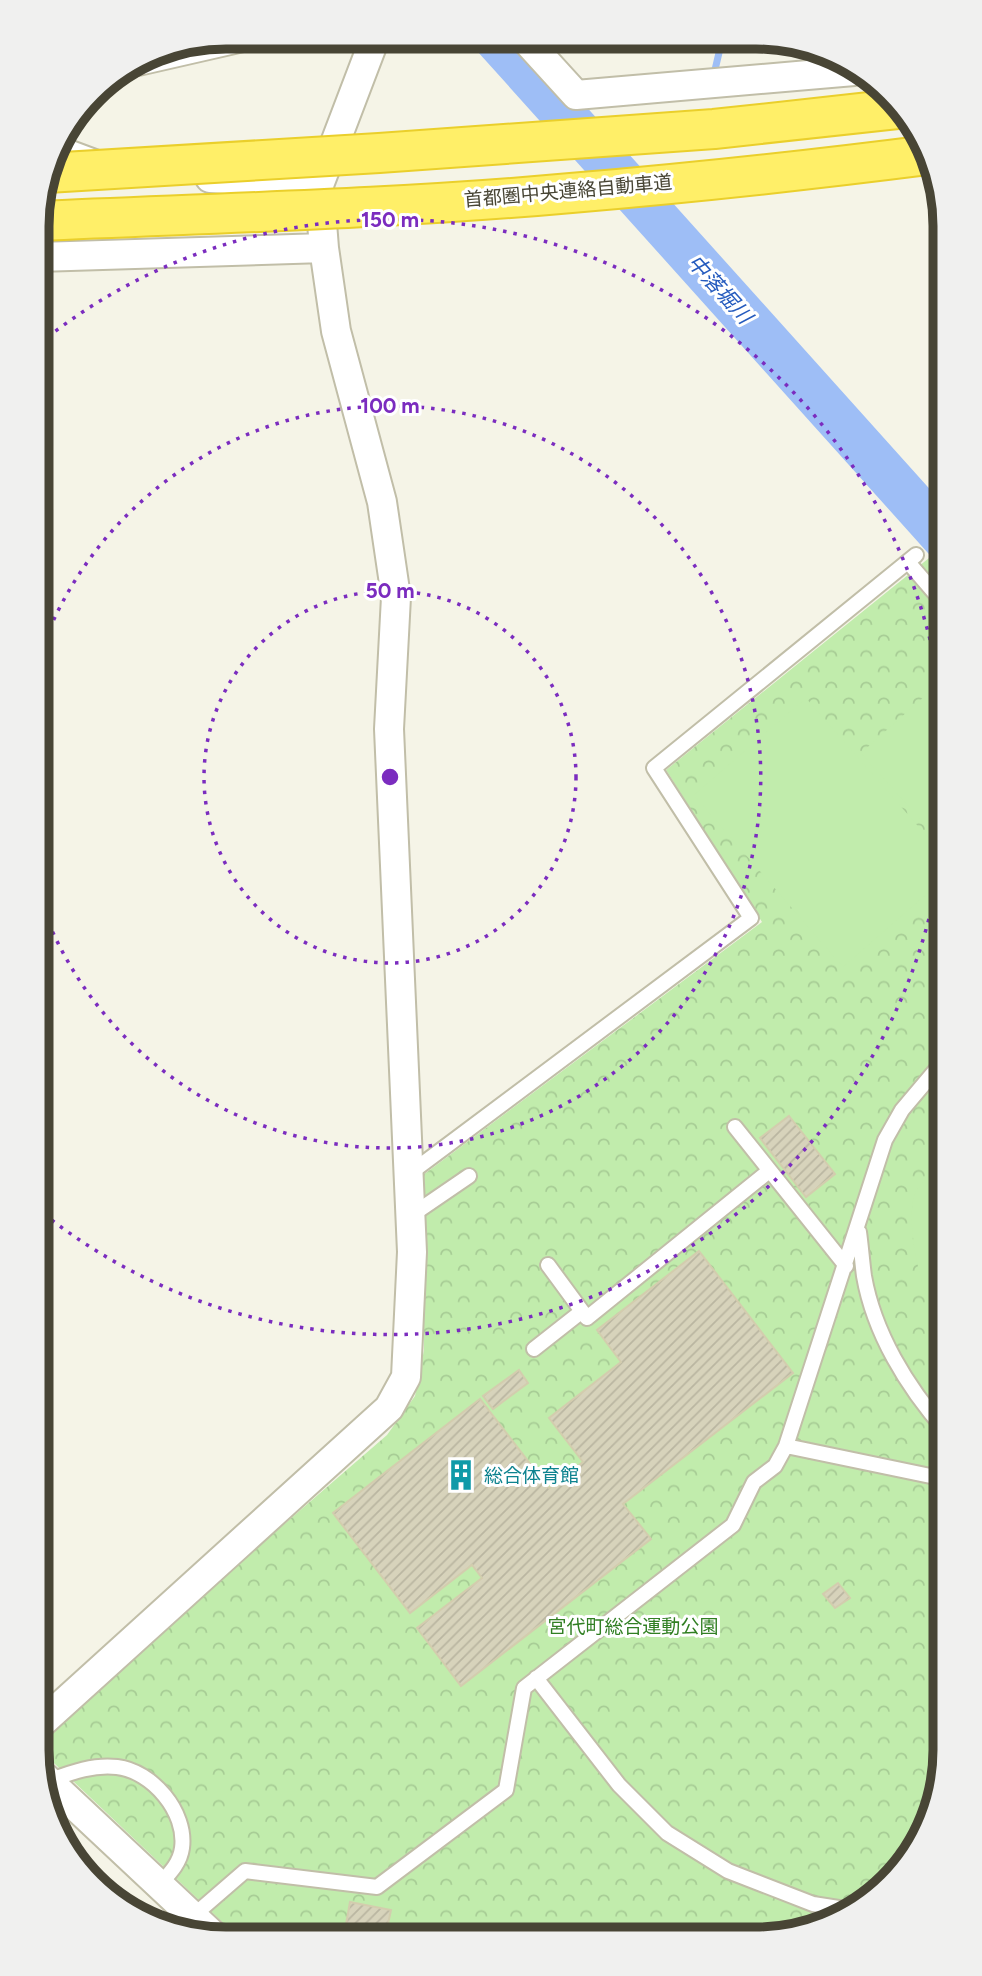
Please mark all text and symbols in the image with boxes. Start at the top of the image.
street label: 首都圏中央連絡自動車道 [463,170,673,212]
text: 150 m [361,207,419,232]
water label: 中落堀川 [683,249,759,330]
text: 100 m [360,393,420,418]
text: 50 m [365,578,415,603]
centre of rings [378,765,402,789]
building icon: 総合体育館 [444,1458,478,1492]
place label: 総合体育館 [484,1464,579,1487]
park label: 宮代町総合運動公園 [547,1615,719,1638]

